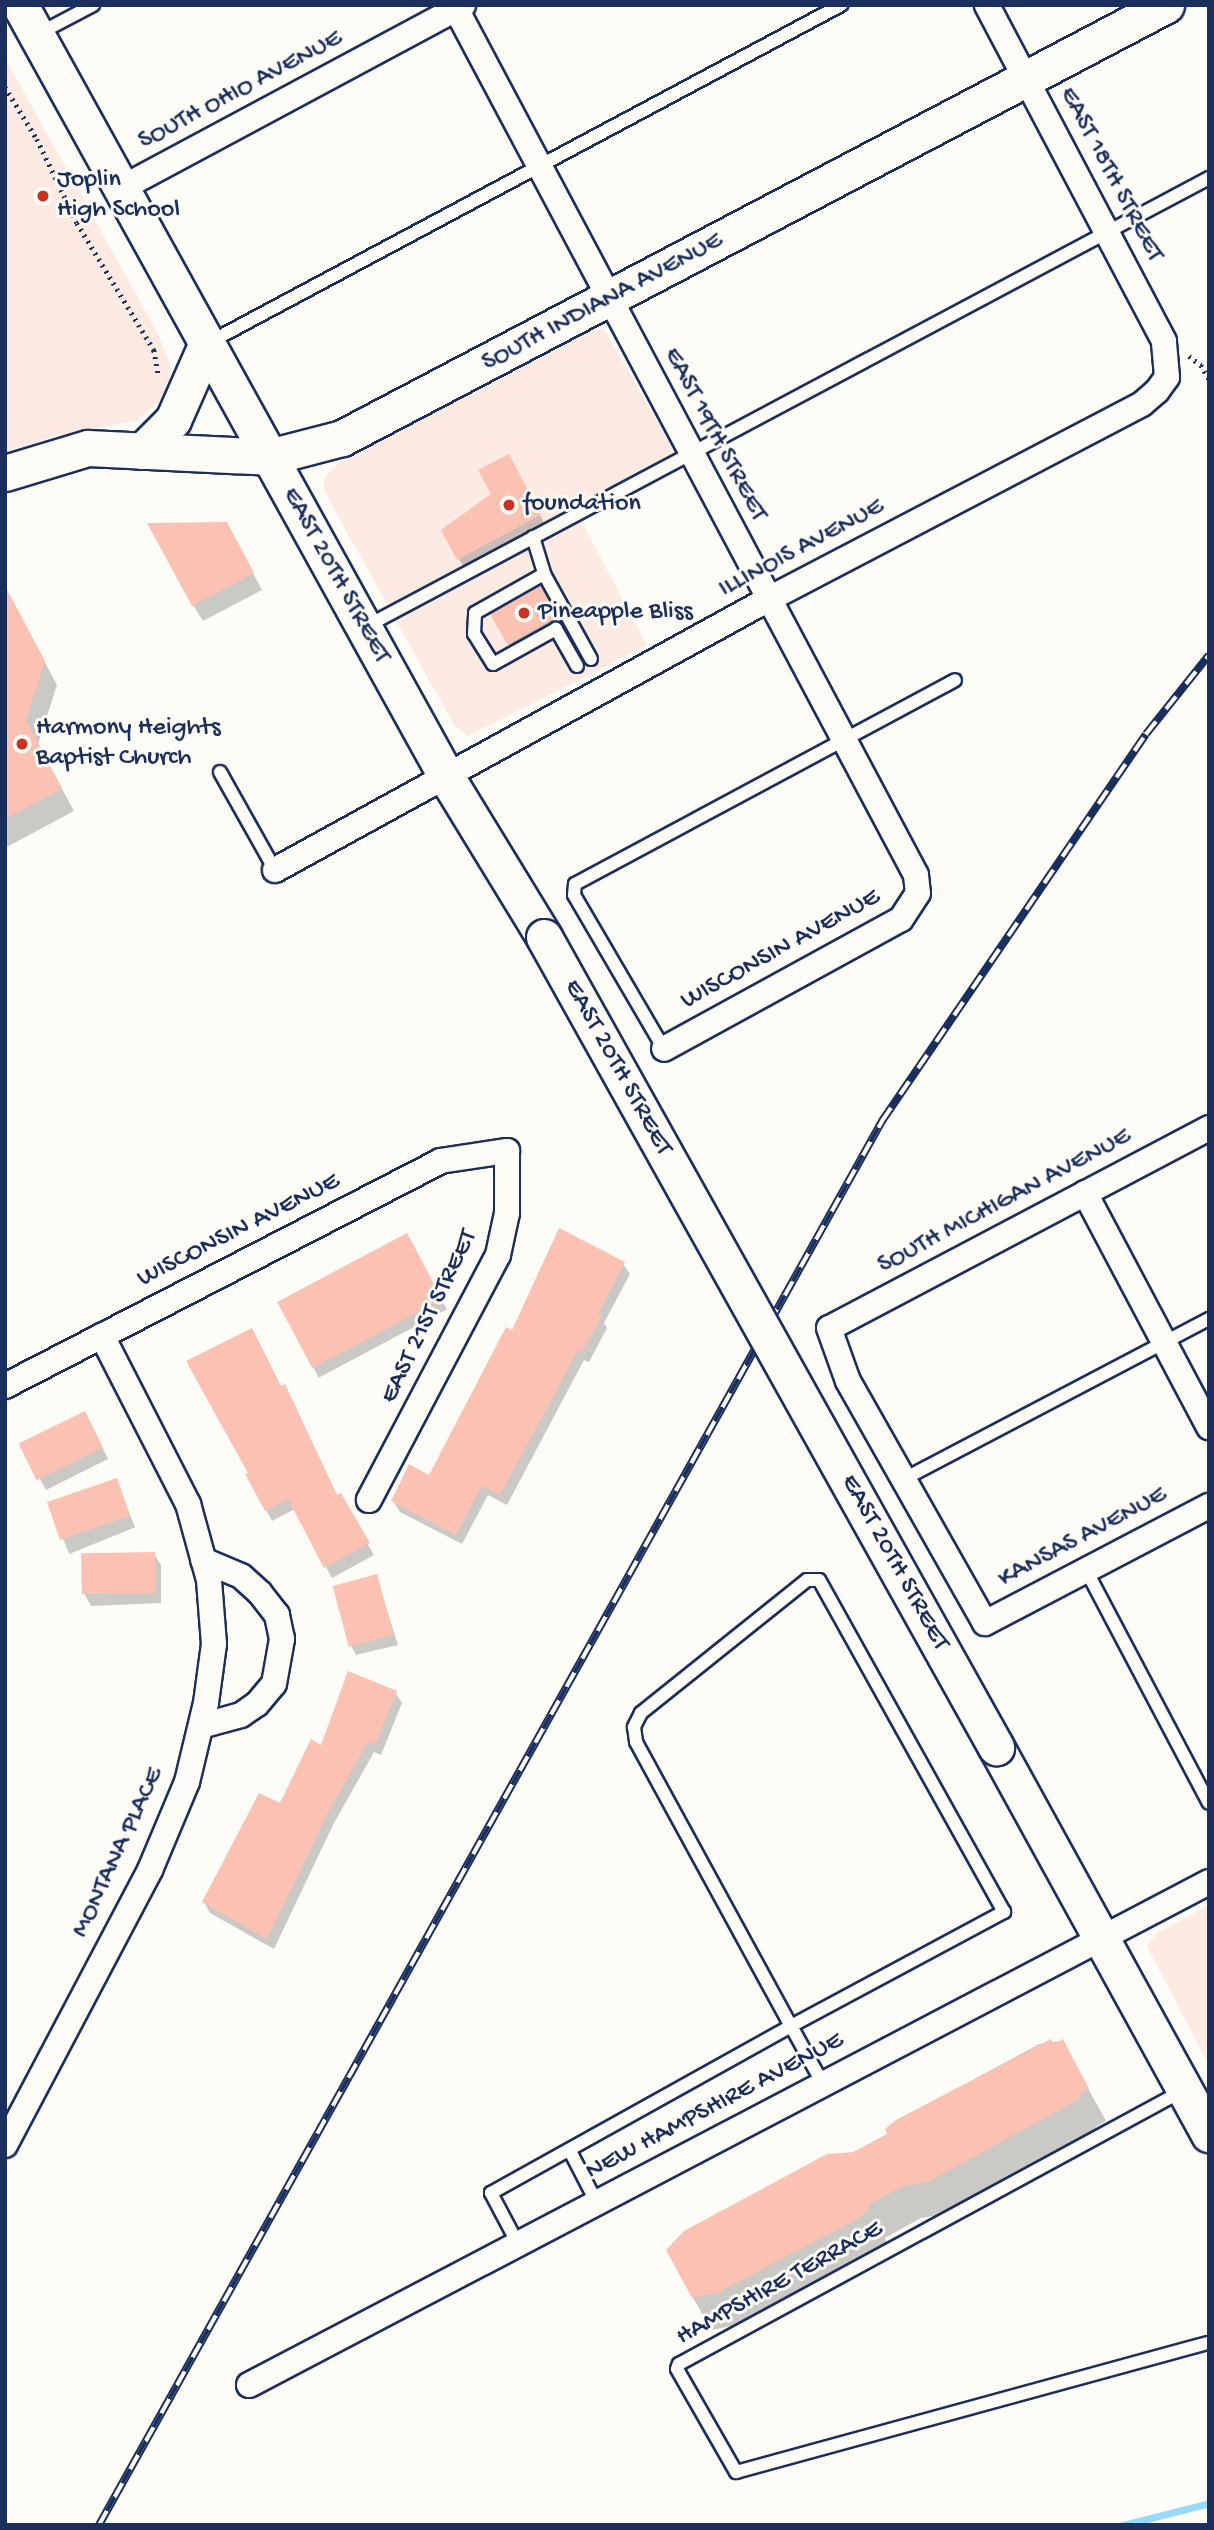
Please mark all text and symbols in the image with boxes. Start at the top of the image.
street label: SOUTH OHIO AVENUE [134,24,348,158]
street label: EAST 18TH STREET [1051,82,1169,268]
place label: Joplin High School [57,165,180,227]
marker: Joplin High School [35,188,51,204]
street label: SOUTH INDIANA AVENUE [477,226,729,380]
street label: EAST 19TH STREET [655,343,773,527]
street label: EAST 20TH STREET [274,483,396,669]
place label: foundation [523,489,641,521]
street label: ILLINOIS AVENUE [714,492,890,606]
marker: foundation [501,497,517,513]
place label: Pineapple Bliss [538,597,693,629]
marker: Pineapple Bliss [516,605,532,621]
place label: Harmony Heights Baptist Church [36,713,221,774]
marker: Harmony Heights Baptist Church [14,736,30,752]
street label: WISCONSIN AVENUE [676,882,886,1018]
street label: EAST 20TH STREET [556,975,678,1161]
street label: SOUTH MICHIGAN AVENUE [873,1122,1137,1282]
street label: WISCONSIN AVENUE [133,1167,345,1295]
street label: EAST 21ST STREET [374,1225,486,1409]
street label: EAST 20TH STREET [833,1470,955,1656]
street label: KANSAS AVENUE [993,1480,1173,1596]
street label: MONTANA PLACE [66,1763,172,1943]
street label: NEW HAMPSHIRE AVENUE [581,2026,849,2188]
street label: HAMPSHIRE TERRACE [672,2214,888,2354]

